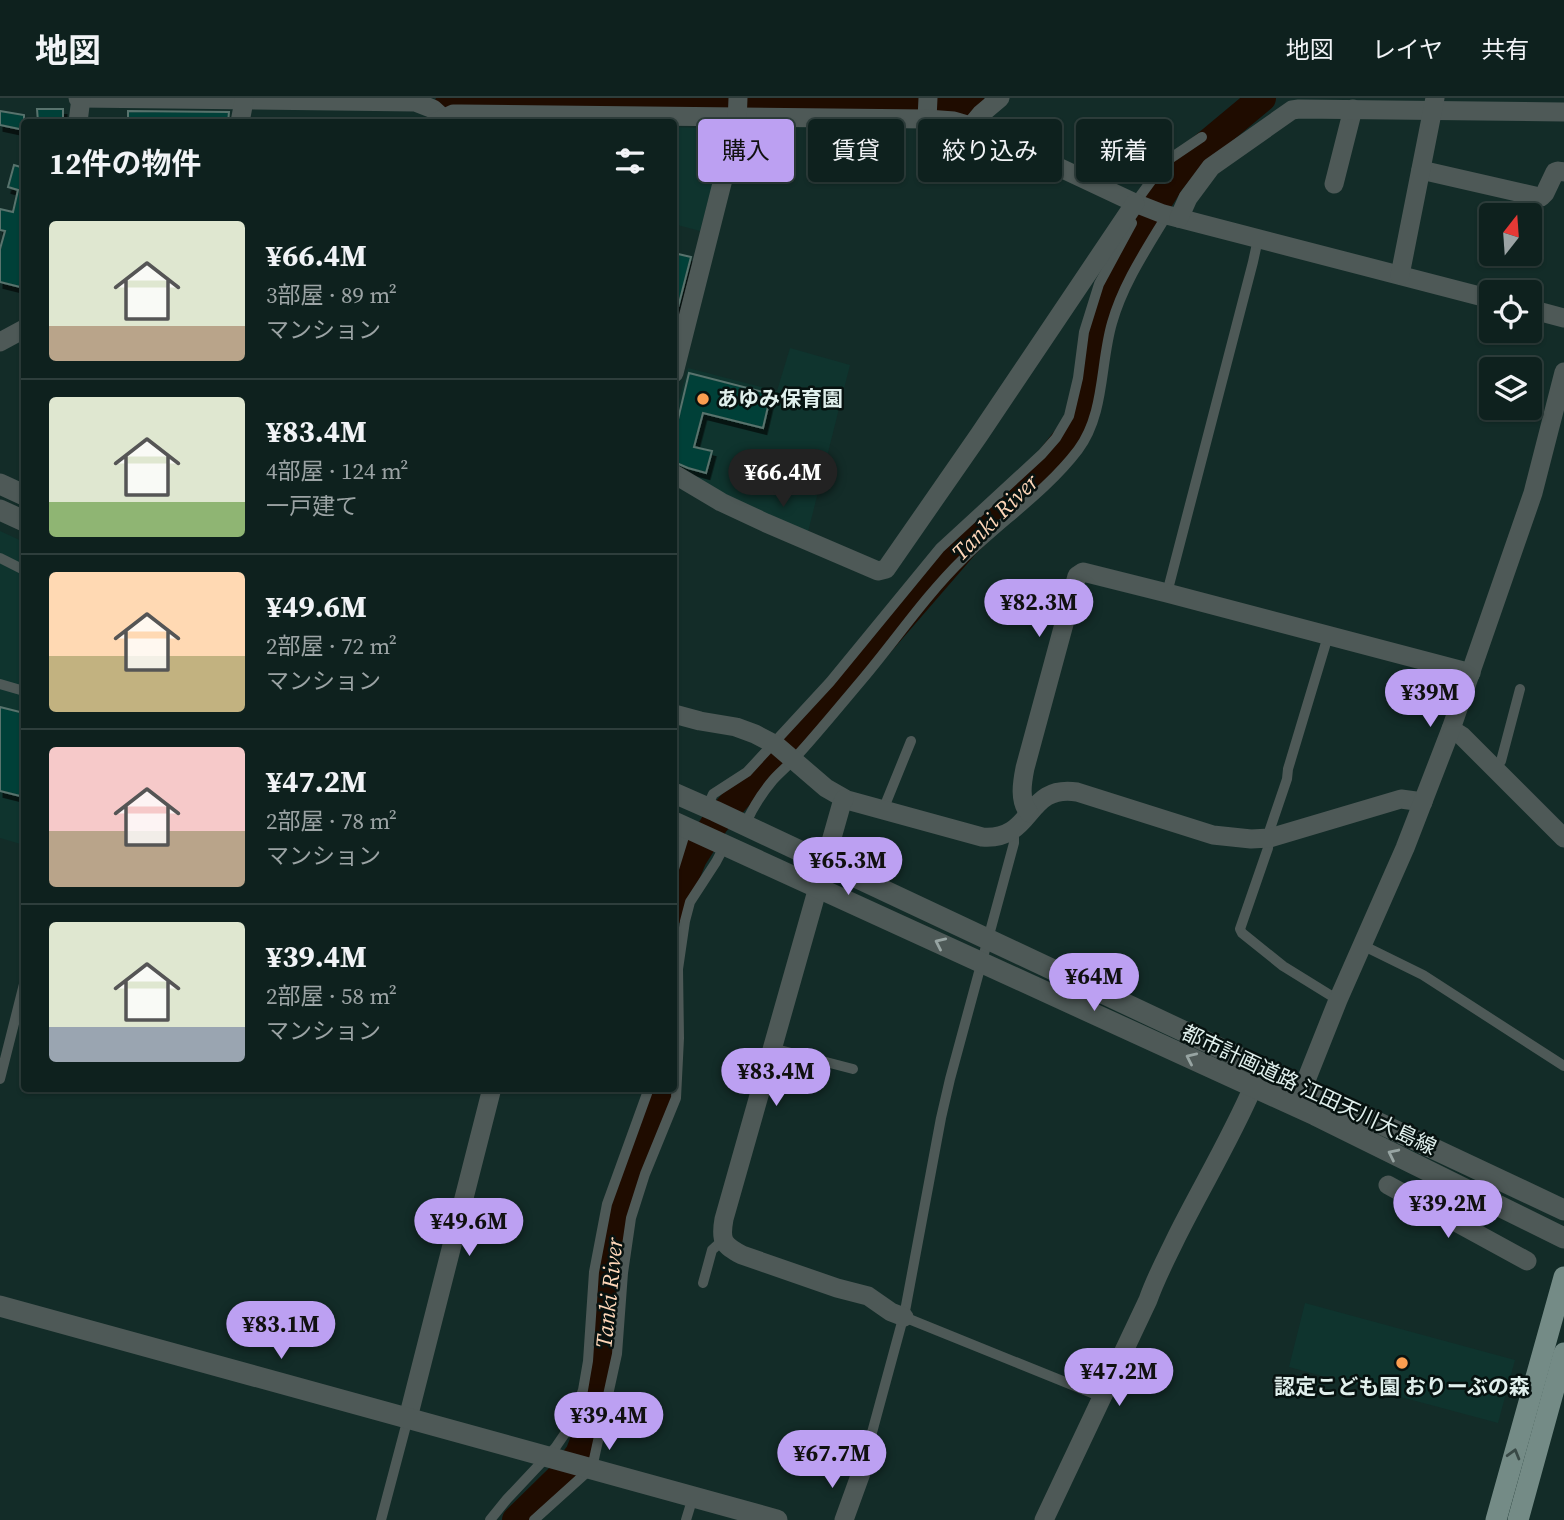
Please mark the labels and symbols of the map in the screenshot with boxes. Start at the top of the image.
north arrow [1479,203,1542,266]
place label: あゆみ保育園 [717,384,843,413]
marker: あゆみ保育園 [695,391,711,407]
pin: ¥66.4M [726,450,840,509]
water label: Tanki River [944,466,1046,568]
pin: ¥82.3M [982,580,1096,639]
pin: ¥39M [1389,670,1471,729]
pin: ¥65.3M [791,838,905,897]
one-way arrow [935,937,947,951]
pin: ¥64M [1053,954,1135,1013]
street label: 都市計画道路 江田天川大島線 [1177,1018,1441,1161]
pin: ¥83.4M [719,1048,833,1108]
one-way arrow [1186,1052,1198,1066]
one-way arrow [1388,1148,1400,1162]
pin: ¥39.2M [1391,1180,1505,1240]
pin: ¥49.6M [412,1198,526,1258]
water label: Tanki River [587,1235,631,1350]
pin: ¥83.1M [224,1302,338,1361]
pin: ¥47.2M [1062,1348,1176,1408]
marker: 認定こども園 おりーぶの森 [1394,1355,1410,1371]
place label: 認定こども園 おりーぶの森 [1274,1372,1530,1401]
pin: ¥39.4M [552,1392,666,1452]
pin: ¥67.7M [775,1430,889,1490]
one-way arrow [1506,1449,1520,1461]

